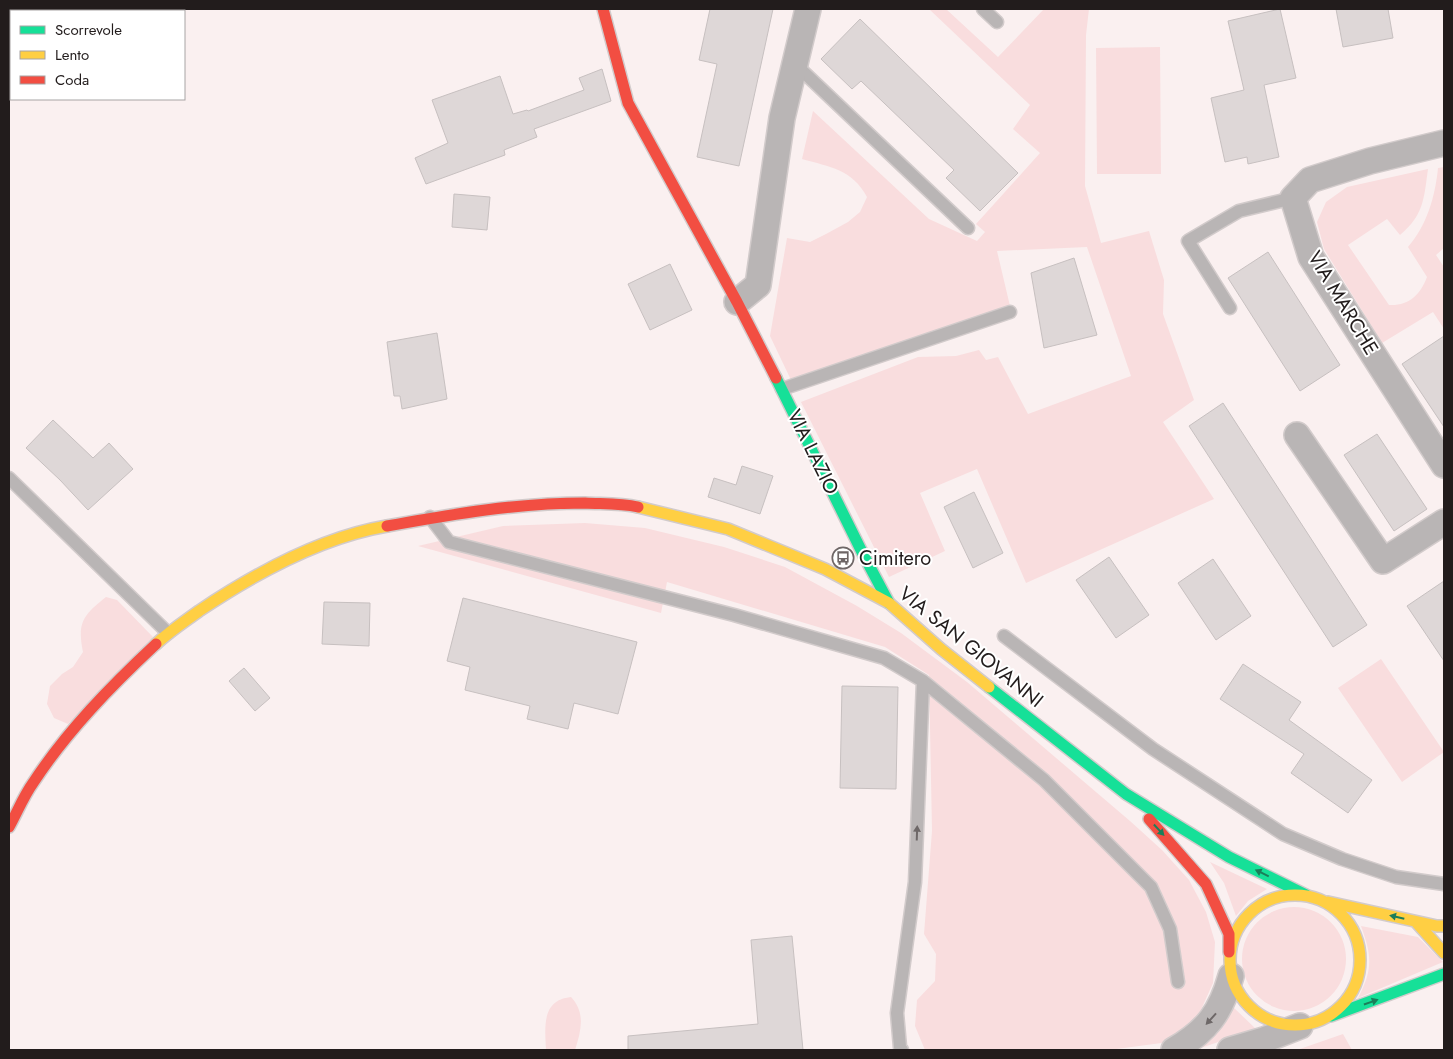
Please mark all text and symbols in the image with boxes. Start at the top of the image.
legend [10,10,185,100]
text: Scorrevole [55,19,122,41]
text: Lento [55,44,89,66]
text: Coda [55,69,89,91]
street label: VIA MARCHE [1300,245,1386,361]
street label: VIA LAZIO [780,404,846,500]
place label: Cimitero [859,544,931,573]
bus stop icon: Cimitero [831,546,855,570]
street label: VIA SAN GIOVANNI [892,579,1050,715]
one-way arrow [1153,824,1165,836]
one-way arrow [914,825,922,841]
one-way arrow [1255,869,1270,877]
one-way arrow [1388,913,1404,921]
one-way arrow [1364,998,1379,1006]
one-way arrow [1205,1013,1217,1025]

